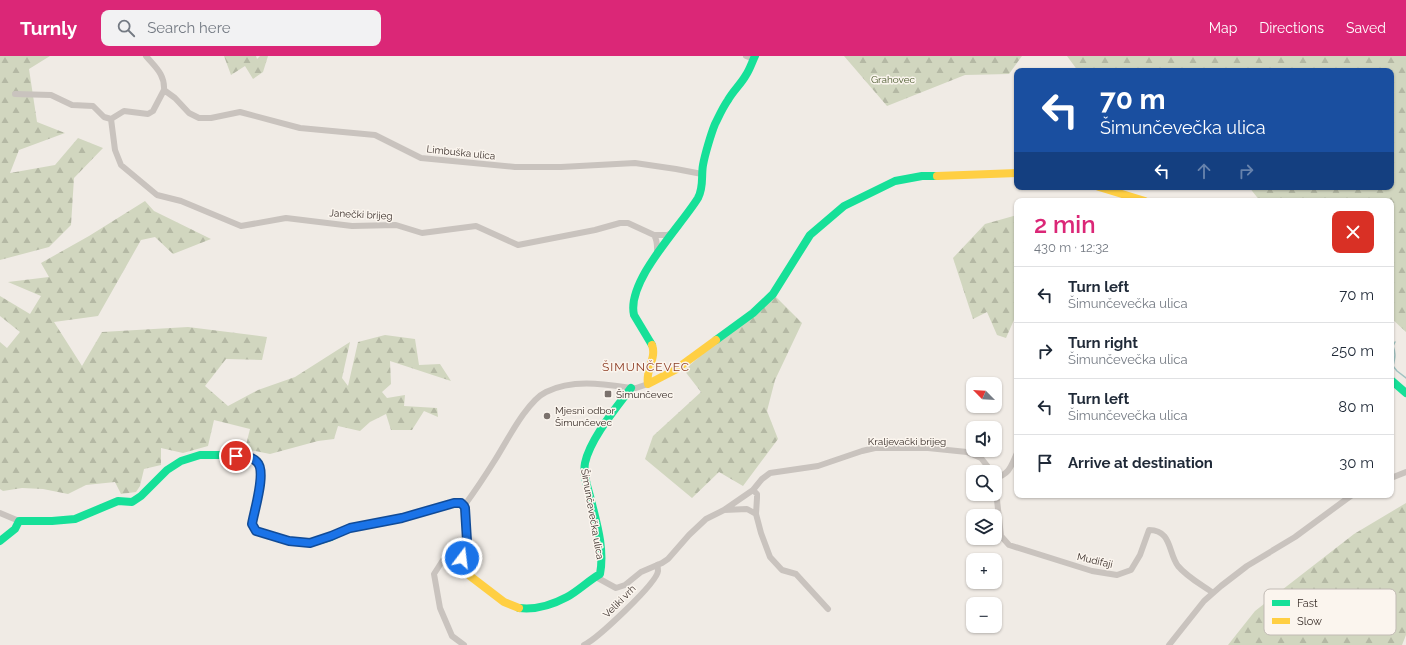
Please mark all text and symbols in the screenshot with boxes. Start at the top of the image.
search box [101,10,381,46]
text: Turnly [20,17,77,39]
icon: search [115,17,137,39]
text: Search here [147,19,231,37]
text: Map [1209,20,1237,36]
text: Directions [1259,20,1324,36]
text: Saved [1346,20,1386,36]
park label: Grahovec [871,74,916,85]
text: 70 m [1100,83,1166,116]
icon: left [1034,84,1086,136]
text: Šimunčevečka ulica [1100,117,1266,138]
street label: Limbuška ulica [426,143,496,162]
icon: left [1151,160,1173,182]
icon: ahead [1193,160,1215,182]
icon: right [1235,160,1257,182]
street label: Janečki brijeg [329,207,393,222]
text: 2 min [1034,210,1096,239]
button: close [1332,211,1374,253]
text: 430 m · 12:32 [1034,240,1109,255]
text: Turn left [1068,278,1129,296]
icon: left [1034,284,1056,306]
text: 70 m [1339,286,1374,304]
text: Šimunčevečka ulica [1068,296,1188,311]
text: Turn right [1068,334,1138,352]
icon: right [1034,340,1056,362]
text: 250 m [1331,342,1374,360]
text: Šimunčevečka ulica [1068,352,1188,367]
district label: ŠIMUNČEVEC [602,360,690,374]
north arrow [966,377,1002,413]
map controls [966,377,1002,633]
marker: Šimunčevec [603,389,613,399]
place label: Šimunčevec [616,389,673,400]
text: Turn left [1068,390,1129,408]
icon: left [1034,396,1056,418]
text: 80 m [1338,398,1374,416]
place label: Mjesni odbor Šimunčevec [555,405,616,428]
text: Šimunčevečka ulica [1068,408,1188,423]
marker: Mjesni odbor Šimunčevec [542,411,552,421]
button: sound [966,421,1002,457]
street label: Kraljevački brijeg [868,436,946,447]
pin [219,439,253,473]
icon: arrive [225,445,247,467]
icon: arrive [1034,452,1056,474]
text: Arrive at destination [1068,454,1213,472]
text: 30 m [1339,454,1374,472]
button: search [966,465,1002,501]
street label: Šimunčevečka ulica [579,468,606,560]
button: layers [966,509,1002,545]
position arrow [441,537,483,579]
street label: Mudifaji [1076,551,1114,570]
button: + [966,553,1002,589]
street label: Veliki vrh [601,583,638,620]
legend [1264,589,1396,635]
button: − [966,597,1002,633]
text: Fast [1297,597,1318,610]
text: Slow [1297,615,1322,628]

